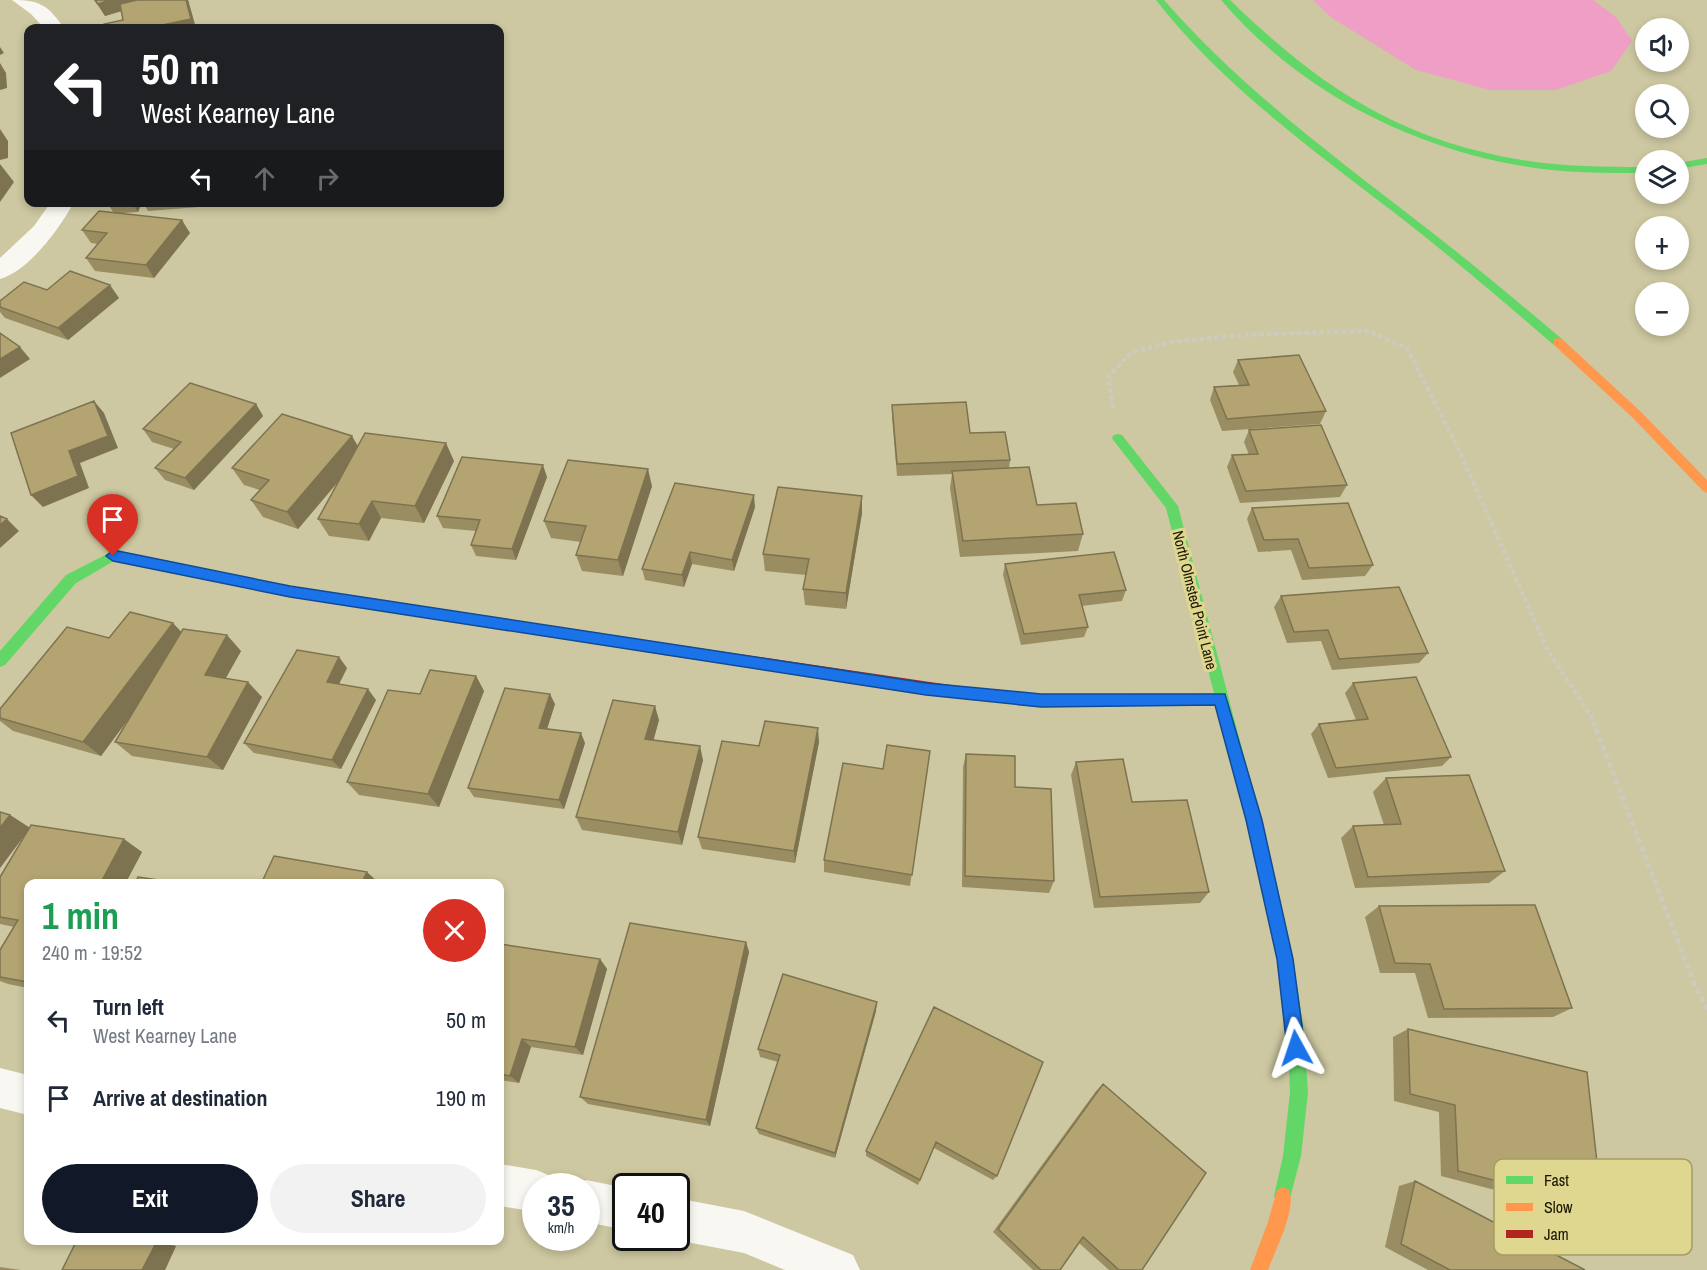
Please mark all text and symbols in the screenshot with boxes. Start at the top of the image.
map controls [1635,18,1689,336]
button: sound [1635,18,1689,72]
text: 50 m [141,41,220,97]
icon: left [42,48,120,126]
button: search [1635,84,1689,138]
text: West Kearney Lane [141,95,335,131]
button: layers [1635,150,1689,204]
icon: left [185,162,218,195]
icon: ahead [248,162,281,195]
icon: right [311,162,344,195]
button: + [1635,216,1689,270]
button: − [1635,282,1689,336]
pin [87,494,138,556]
icon: arrive [96,503,129,536]
street label: North Olmsted Point Lane [1168,528,1222,672]
text: 1 min [42,892,119,940]
button: close [423,899,486,962]
text: 240 m · 19:52 [42,939,142,966]
text: Turn left [93,992,164,1022]
icon: left [42,1004,75,1037]
text: 50 m [446,1005,486,1035]
position arrow [1264,1016,1328,1080]
text: West Kearney Lane [93,1022,237,1049]
icon: arrive [42,1082,75,1115]
text: Arrive at destination [93,1083,267,1113]
text: 190 m [436,1083,486,1113]
legend [1494,1159,1692,1255]
button: Exit [42,1164,258,1233]
button: Share [270,1164,486,1233]
text: Fast [1544,1169,1569,1191]
speed limit sign: 40 [612,1173,690,1251]
text: 35 [547,1185,575,1225]
text: Slow [1544,1196,1573,1218]
text: km/h [548,1217,574,1238]
text: Jam [1544,1223,1569,1245]

